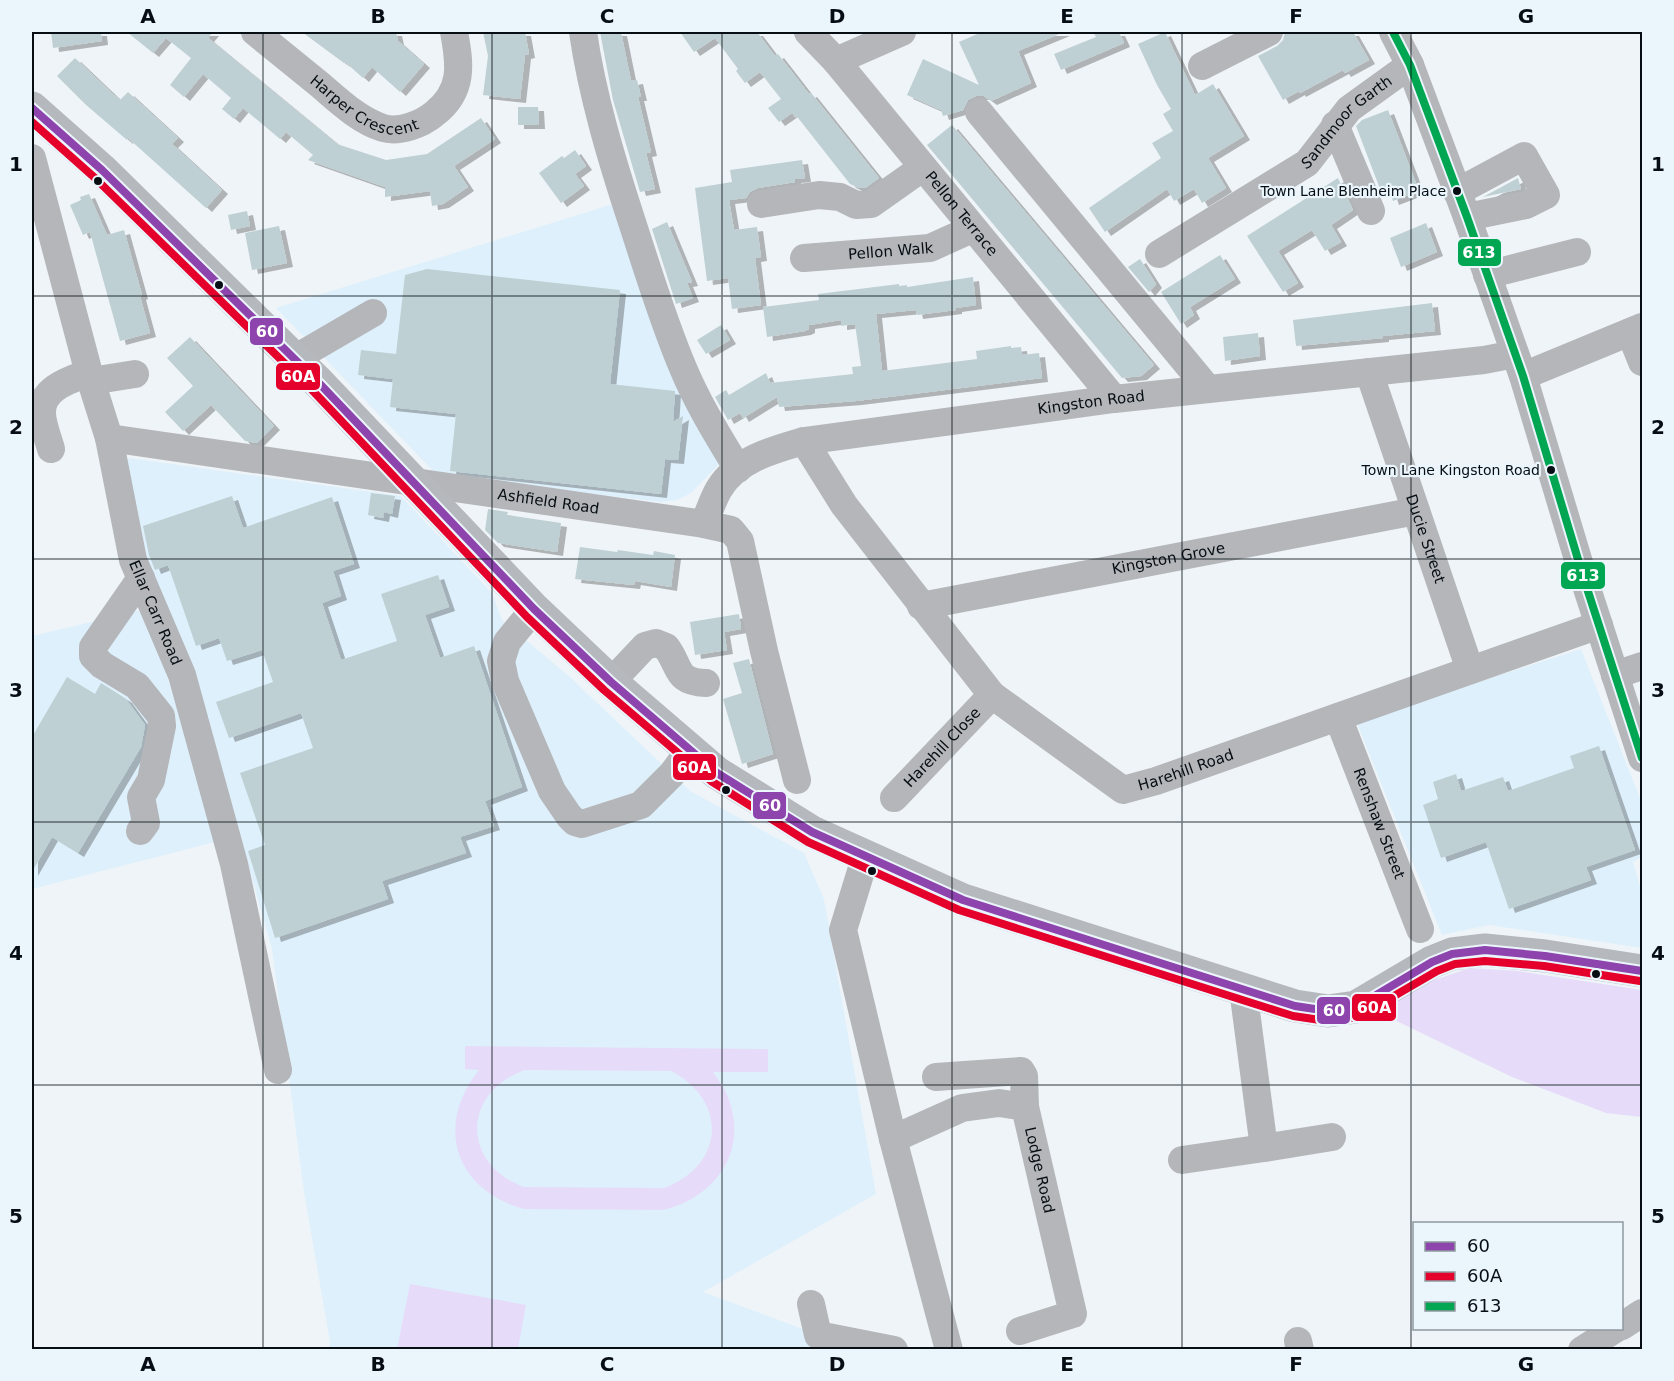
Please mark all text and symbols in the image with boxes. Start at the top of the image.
text: A [140,4,156,28]
text: B [370,4,386,28]
text: C [600,4,614,28]
text: D [829,4,845,28]
text: E [1060,4,1074,28]
text: F [1289,4,1303,28]
text: G [1518,4,1534,28]
street label: Harper Crescent [307,72,421,139]
street label: Sandmoor Garth [1298,72,1396,173]
text: 1 [9,152,23,176]
text: 1 [1651,152,1665,176]
street label: Pellon Terrace [922,168,1002,260]
unlabelled marker [92,175,104,187]
place label: Town Lane Blenheim Place [1260,183,1446,199]
marker: Town Lane Blenheim Place [1451,185,1463,197]
line badge: 613 [1457,238,1502,267]
street label: Pellon Walk [847,239,934,263]
text: 613 [1462,243,1496,262]
unlabelled marker [213,279,225,291]
line badge: 60 [249,317,284,346]
text: 60 [256,322,278,341]
line badge: 60A [275,362,321,391]
text: 60A [281,367,316,386]
street label: Kingston Road [1036,387,1146,418]
text: 2 [9,415,23,439]
text: 2 [1651,415,1665,439]
place label: Town Lane Kingston Road [1361,462,1540,478]
marker: Town Lane Kingston Road [1545,464,1557,476]
street label: Ashfield Road [496,485,600,518]
street label: Ducie Street [1402,492,1449,586]
street label: Kingston Grove [1110,539,1227,578]
street label: Ellar Carr Road [125,557,186,668]
line badge: 613 [1560,561,1606,590]
text: 613 [1566,566,1600,585]
text: 3 [9,678,23,702]
text: 3 [1651,678,1665,702]
street label: Harehill Close [900,704,984,791]
street label: Harehill Road [1136,745,1236,795]
line badge: 60A [672,753,717,781]
text: 60A [677,758,712,777]
street label: Renshaw Street [1349,765,1409,882]
unlabelled marker [720,784,732,796]
line badge: 60 [752,791,787,820]
text: 60 [759,796,781,815]
unlabelled marker [866,865,878,877]
text: 4 [9,941,23,965]
text: 4 [1651,941,1665,965]
unlabelled marker [1590,968,1602,980]
line badge: 60A [1351,993,1397,1022]
line badge: 60 [1316,996,1351,1025]
text: 60A [1357,998,1392,1017]
text: 60 [1323,1001,1345,1020]
street label: Lodge Road [1021,1125,1058,1215]
text: 5 [9,1204,23,1228]
text: 5 [1651,1204,1665,1228]
legend [1413,1222,1623,1330]
text: 60 [1467,1235,1490,1256]
text: 60A [1467,1265,1503,1286]
text: 613 [1467,1295,1501,1316]
text: A [140,1352,156,1376]
text: B [370,1352,386,1376]
text: C [600,1352,614,1376]
text: D [829,1352,845,1376]
text: E [1060,1352,1074,1376]
text: F [1289,1352,1303,1376]
text: G [1518,1352,1534,1376]

